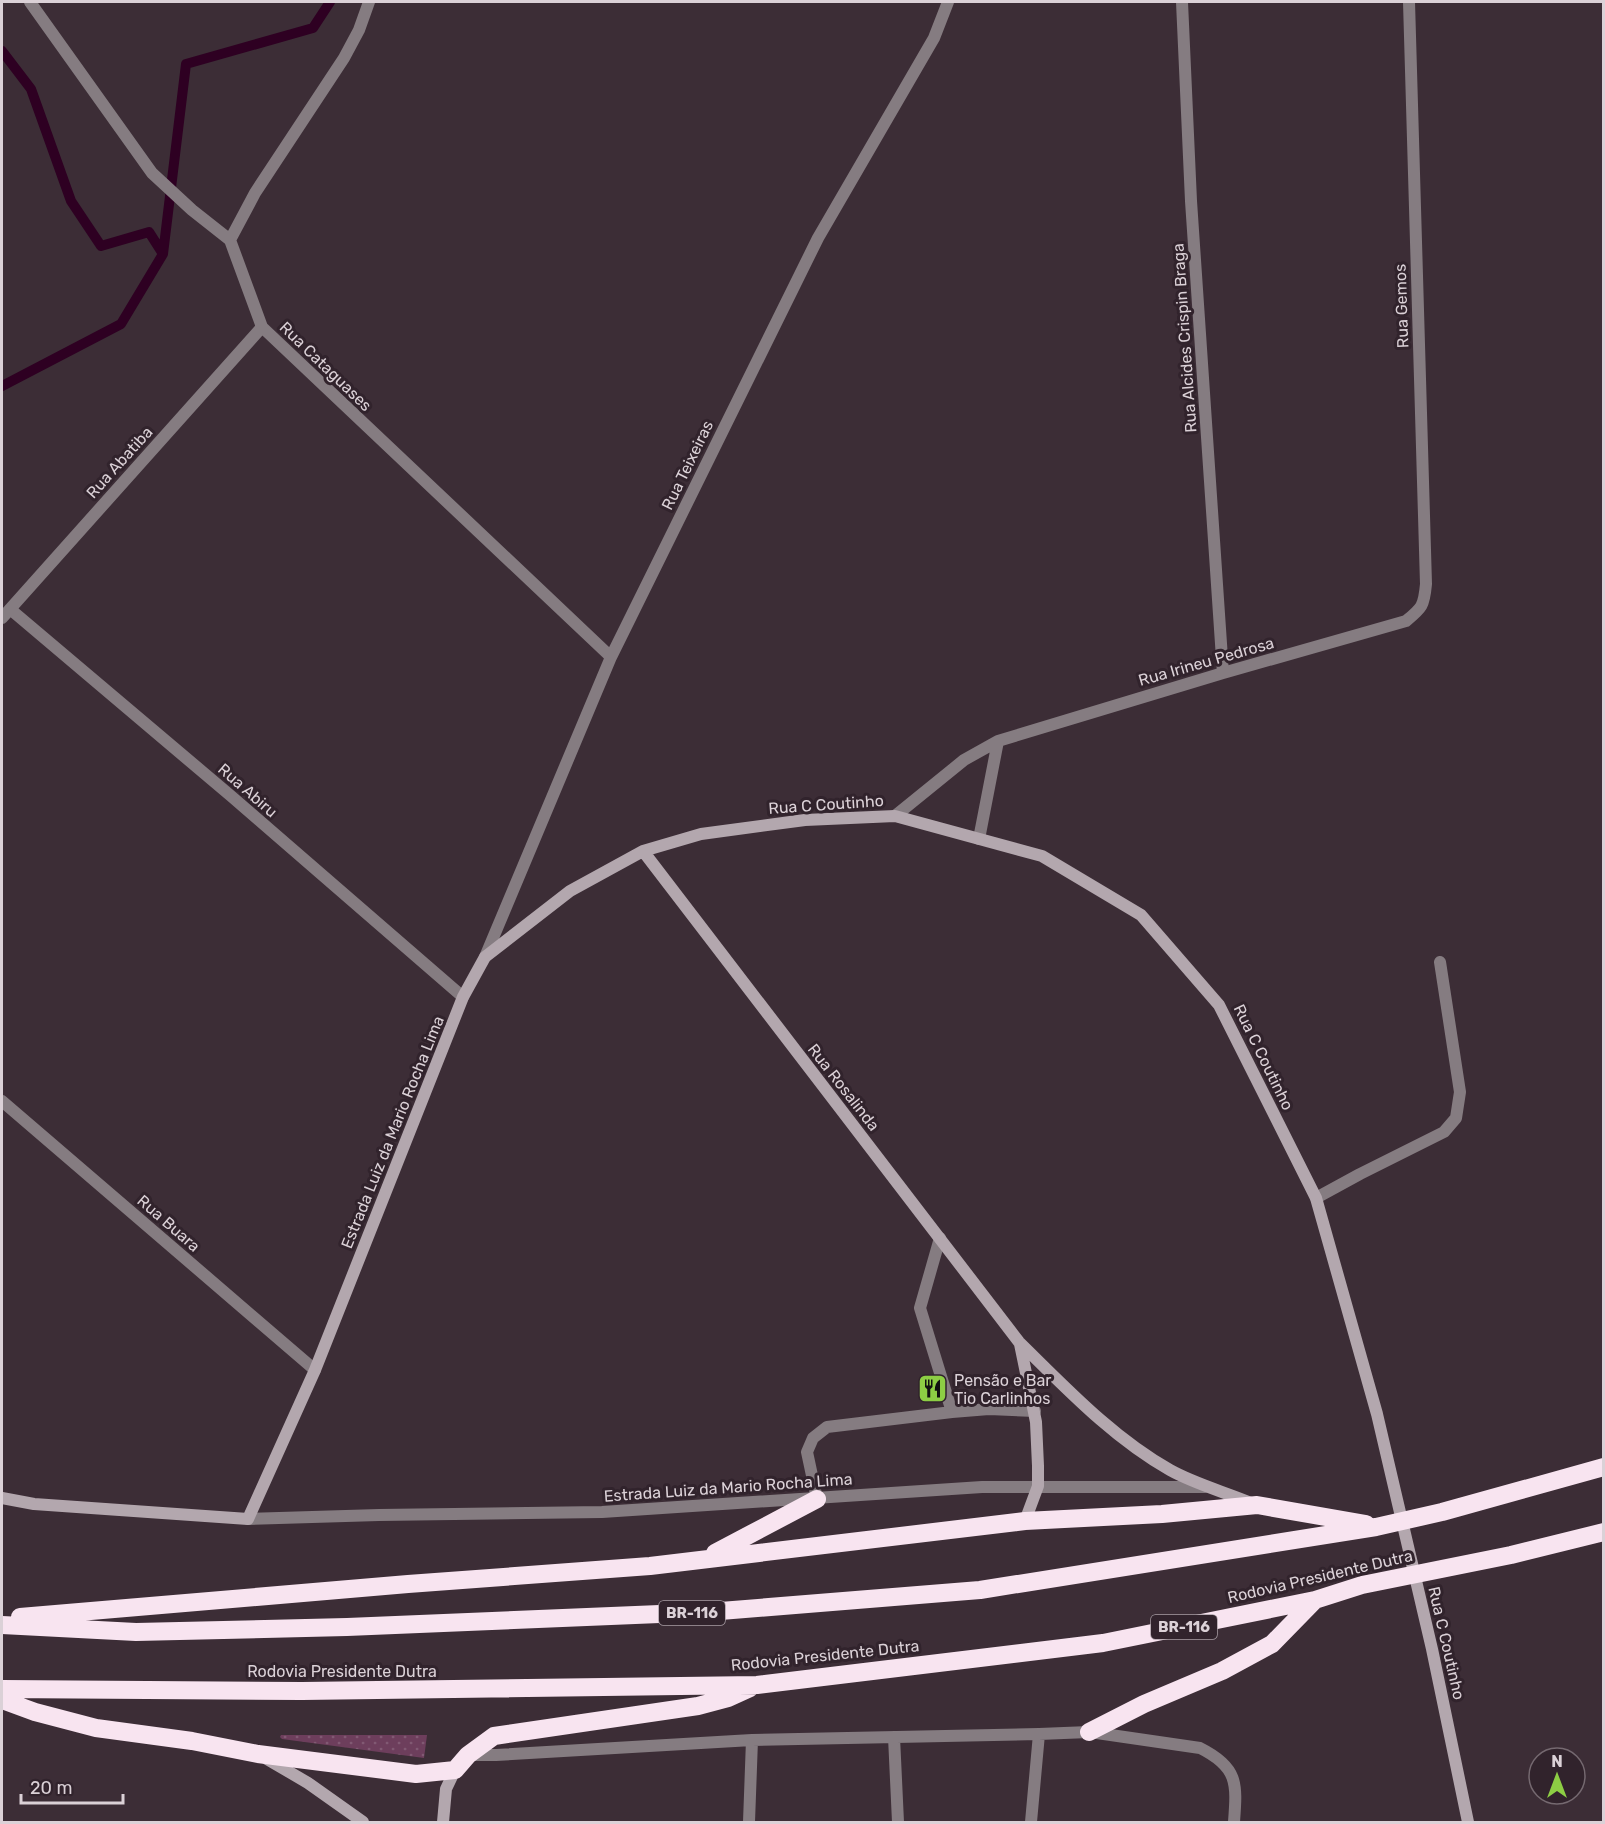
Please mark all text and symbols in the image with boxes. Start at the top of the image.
street label: Rua Alcides Crispin Braga [1168,243,1201,433]
street label: Rua Gemos [1391,264,1412,348]
street label: Rua Cataguases [276,318,376,415]
street label: Rua Teixeiras [658,417,717,513]
street label: Rua Abatiba [82,423,157,502]
street label: Rua Irineu Pedrosa [1136,633,1276,690]
street label: Rua Abiru [214,760,281,821]
street label: Rua C Coutinho [768,791,884,818]
street label: Rua C Coutinho [1230,1001,1297,1113]
street label: Estrada Luiz da Mario Rocha Lima [337,1013,448,1251]
street label: Rua Rosalinda [804,1040,883,1135]
street label: Rua Buara [133,1191,204,1256]
place label: Pensão e Bar Tio Carlinhos [954,1371,1051,1408]
restaurant icon: Pensão e Bar Tio Carlinhos [917,1373,949,1405]
street label: Estrada Luiz da Mario Rocha Lima [603,1469,853,1506]
street label: Rodovia Presidente Dutra [1226,1546,1415,1607]
street label: Rua C Coutinho [1424,1585,1469,1702]
road number: BR-116 [659,1601,725,1625]
road number: BR-116 [1151,1615,1217,1639]
street label: Rodovia Presidente Dutra [730,1636,920,1675]
street label: Rodovia Presidente Dutra [247,1662,437,1681]
north arrow [1527,1746,1587,1806]
text: N [1551,1752,1563,1771]
scale bar [21,1767,123,1805]
text: 20 m [30,1777,72,1799]

